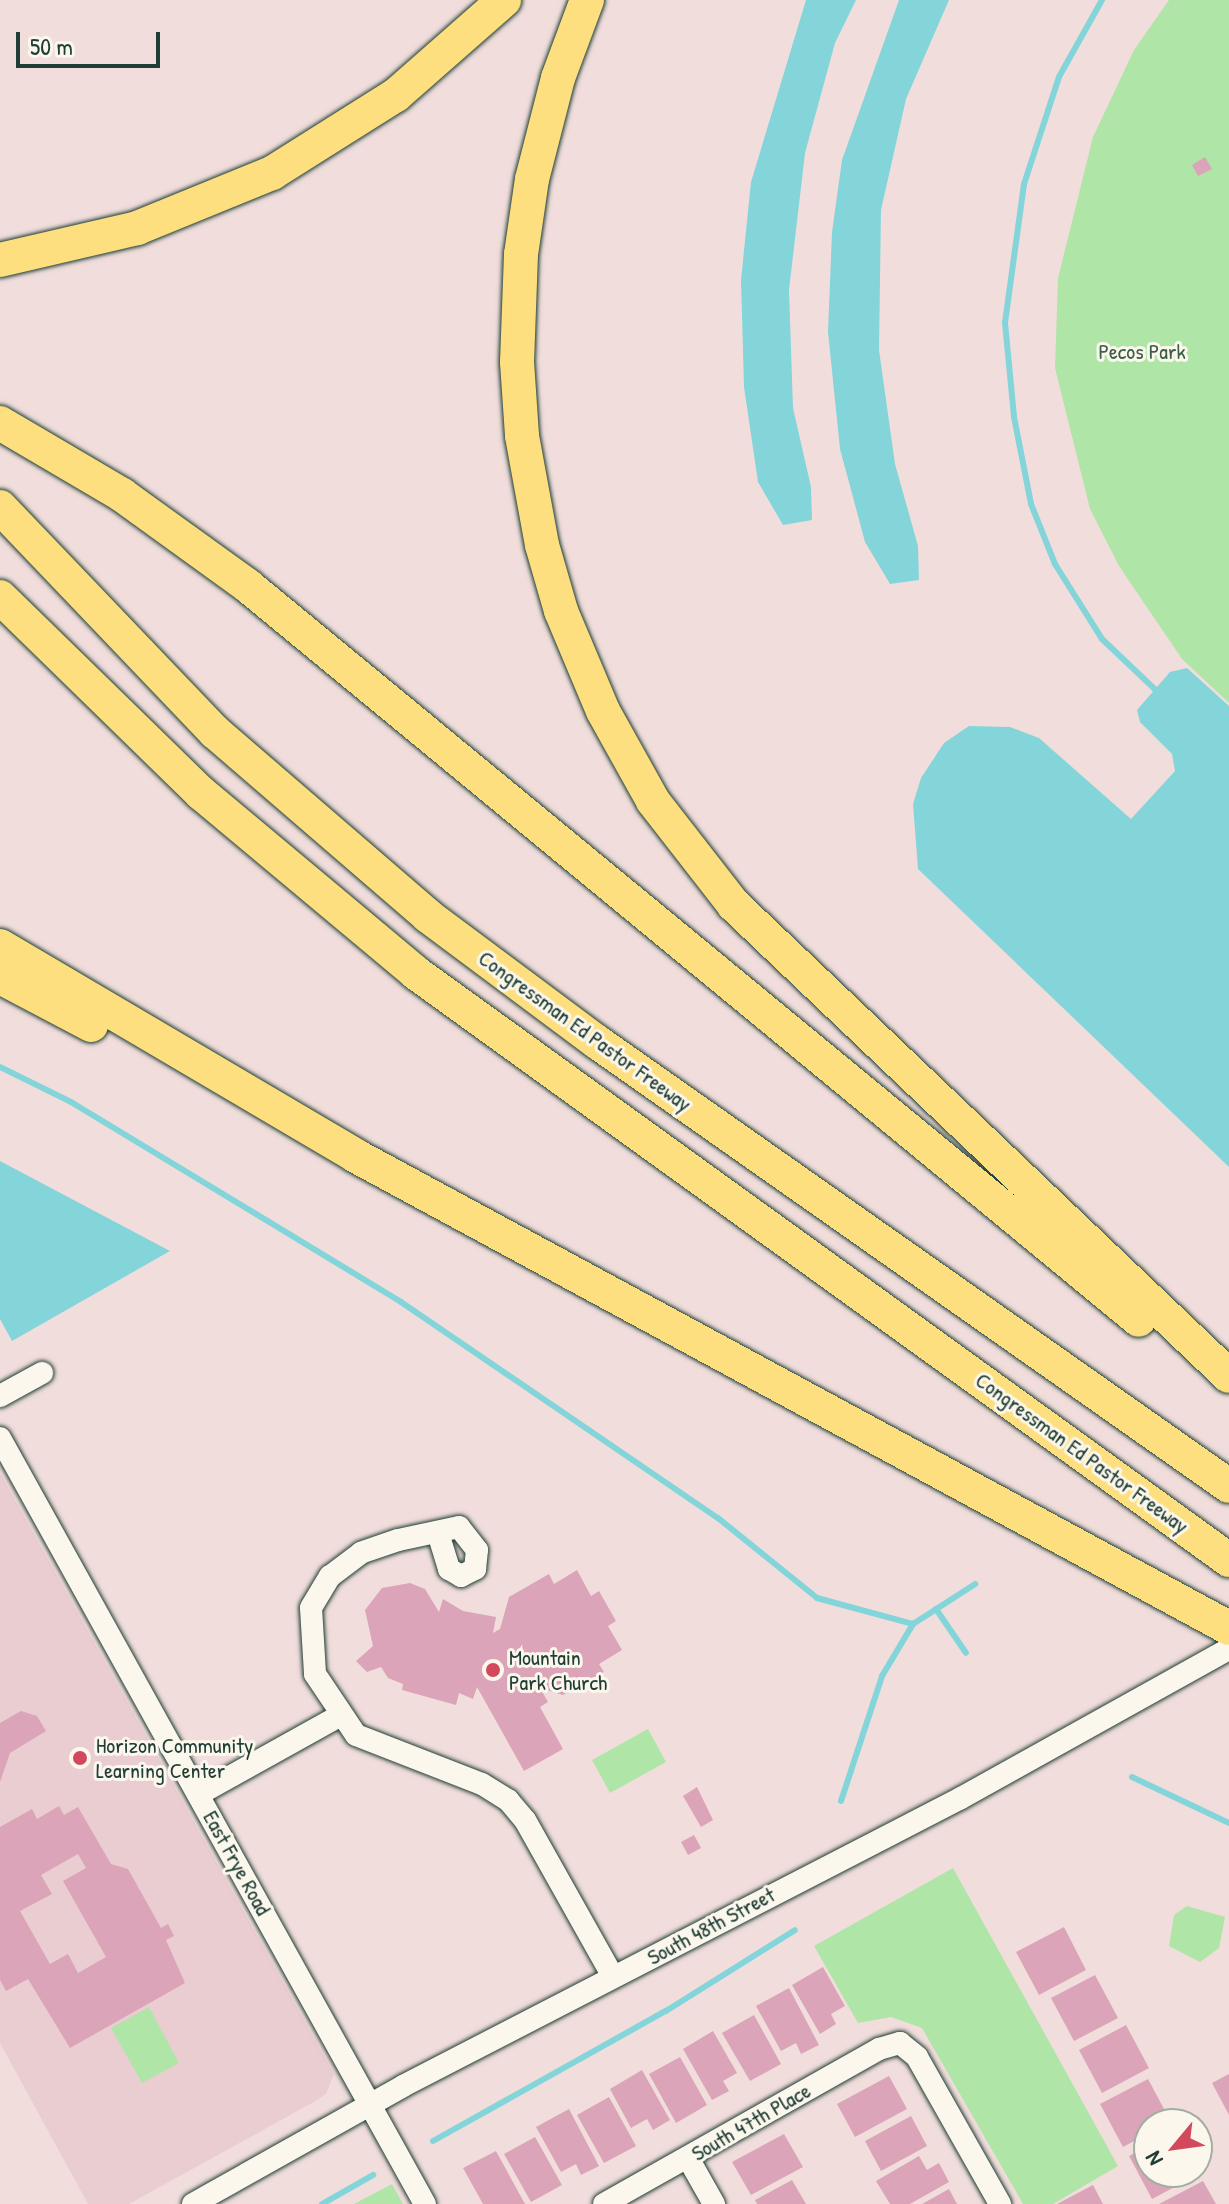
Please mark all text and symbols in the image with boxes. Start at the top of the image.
scale bar [20,16,164,66]
text: 50 m [30,30,73,62]
park label: Pecos Park [1098,339,1186,365]
street label: Congressman Ed Pastor Freeway [473,945,697,1117]
street label: Congressman Ed Pastor Freeway [970,1367,1194,1539]
place label: Mountain Park Church [509,1644,607,1696]
marker: Mountain Park Church [484,1661,502,1679]
place label: Horizon Community Learning Center [96,1732,253,1784]
marker: Horizon Community Learning Center [71,1749,89,1767]
street label: East Frye Road [197,1806,277,1920]
street label: South 48th Street [643,1881,779,1971]
street label: South 47th Place [687,2077,815,2167]
north arrow [1133,2108,1213,2188]
text: N [1138,2146,1170,2171]

